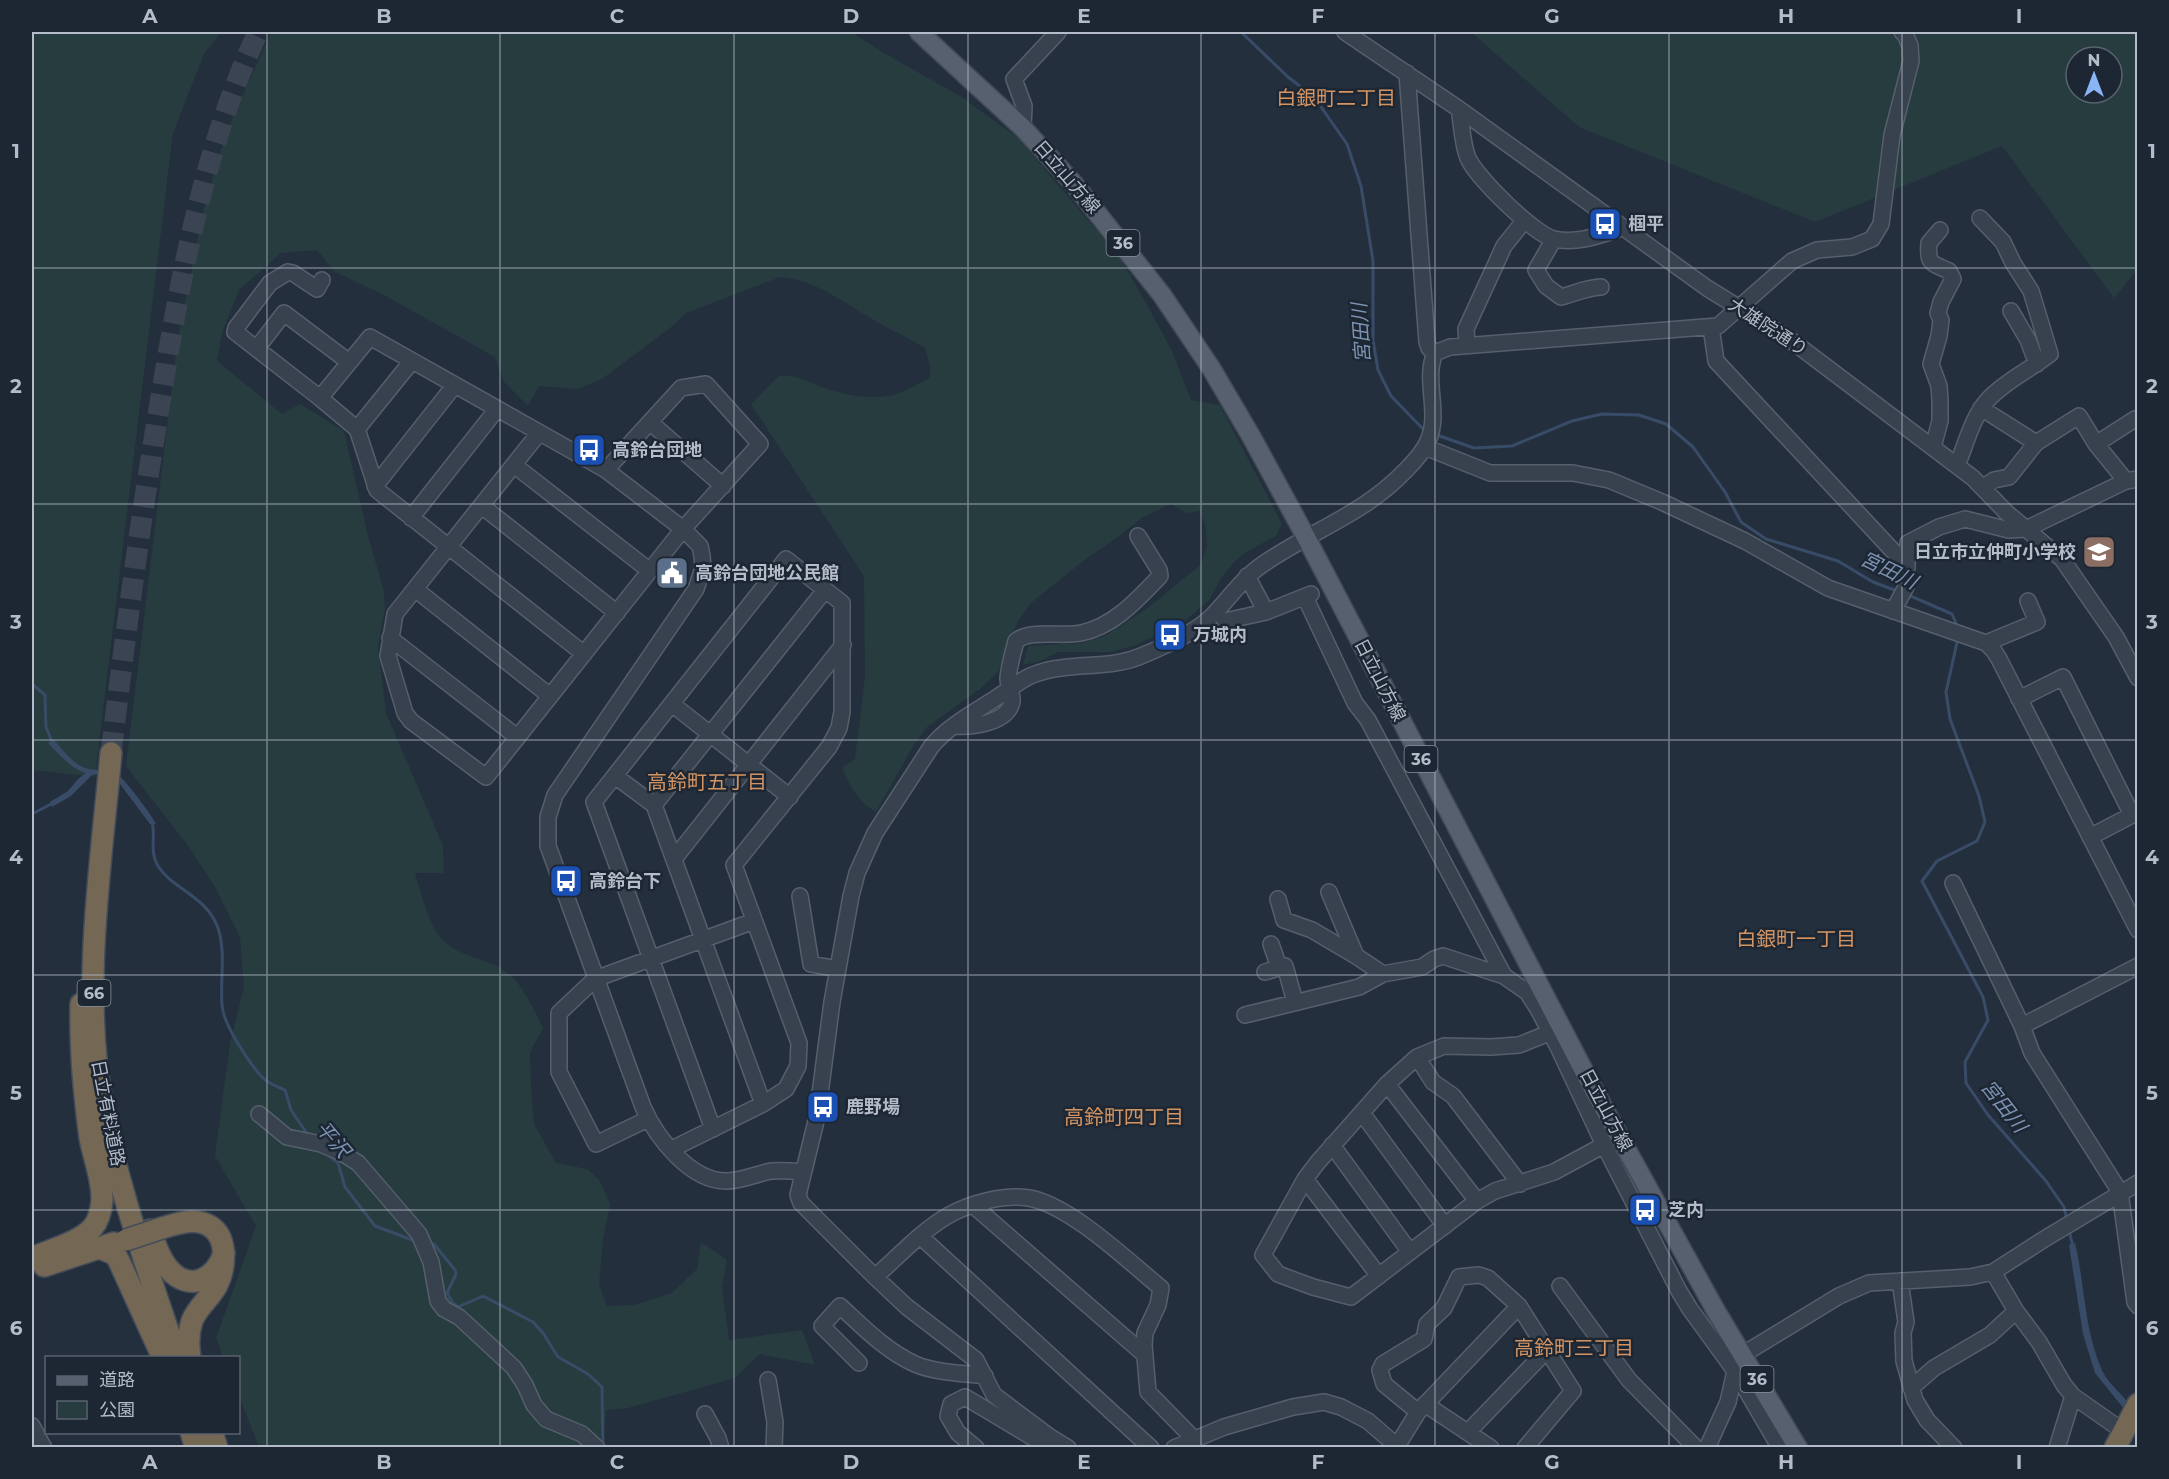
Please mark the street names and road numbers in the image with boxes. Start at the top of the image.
street label: 日立山方線 [1029,136,1105,218]
road number: 36 [1106,230,1140,256]
street label: 大雄院通り [1724,293,1812,361]
street label: 日立山方線 [1350,635,1410,725]
road number: 36 [1404,746,1438,772]
road number: 66 [78,980,110,1006]
street label: 日立有料道路 [87,1058,129,1168]
street label: 日立山方線 [1575,1065,1637,1155]
road number: 36 [1740,1366,1774,1392]

